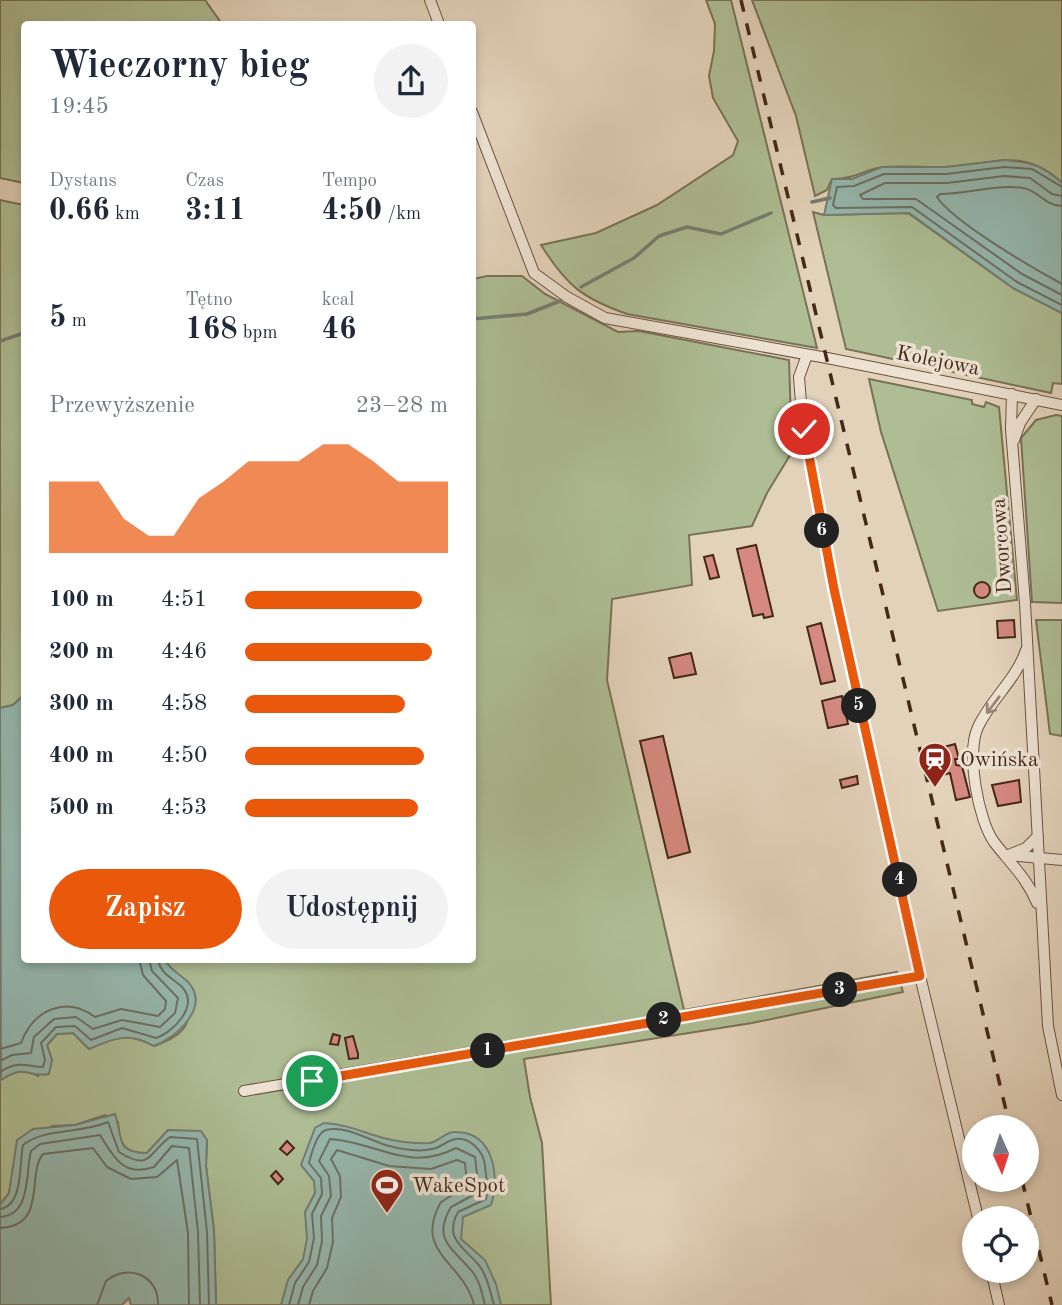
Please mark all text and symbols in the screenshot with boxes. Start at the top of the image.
button: share [374,44,448,118]
text: Wieczorny bieg [49,48,310,86]
text: 19:45 [49,95,109,118]
text: Dystans [49,172,117,191]
text: Czas [185,172,224,191]
text: Tempo [322,172,377,191]
text: 0.66 [49,196,110,226]
text: 3:11 [185,196,246,226]
text: 4:50 [322,196,382,226]
text: km [110,205,140,224]
text: /km [382,205,421,224]
text: Tętno [185,291,233,310]
text: kcal [322,291,354,310]
text: 5 [49,303,66,333]
text: m [66,312,87,331]
text: 168 [185,315,238,345]
text: 46 [322,315,356,345]
text: bpm [238,324,278,343]
street label: Kolejowa [894,343,981,380]
text: Przewyższenie [49,394,195,417]
text: 23–28 m [356,394,448,417]
pin [774,399,834,459]
icon: check [785,410,823,448]
street label: Dworcowa [989,497,1016,594]
pin: 6 [804,514,840,548]
text: 6 [816,521,827,540]
text: 100 m [49,588,114,611]
text: 4:51 [161,588,207,611]
text: 200 m [49,640,114,663]
text: 4:46 [161,640,207,663]
pin: 5 [842,688,876,724]
text: 300 m [49,692,114,715]
text: 4:58 [161,692,207,715]
one-way arrow [986,695,1001,714]
text: 5 [853,696,864,715]
station icon: Owińska [916,740,954,789]
text: 400 m [49,744,114,767]
text: 4:50 [161,744,207,767]
place label: Owińska [960,750,1038,771]
text: 500 m [49,796,114,819]
text: 4:53 [161,796,207,819]
pin: 4 [883,862,918,898]
button: Zapisz [49,869,242,949]
button: Udostępnij [256,869,448,949]
text: 4 [894,870,905,889]
pin: 3 [822,972,858,1007]
text: 3 [834,980,845,999]
pin: 2 [646,1002,682,1038]
text: 2 [658,1010,669,1029]
pin: 1 [470,1034,505,1068]
text: 1 [482,1041,493,1060]
pin [282,1051,342,1111]
icon: arrive [293,1062,331,1100]
north arrow [962,1115,1040,1192]
map controls [962,1115,1039,1283]
sports icon: WakeSpot [368,1166,406,1215]
place label: WakeSpot [412,1176,505,1197]
button: locate [962,1206,1039,1283]

